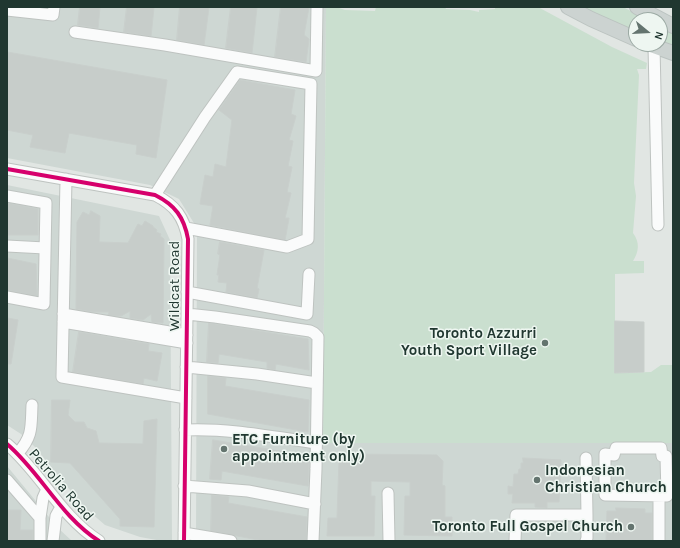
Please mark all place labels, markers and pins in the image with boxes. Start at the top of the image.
place label: Toronto Azzurri Youth Sport Village [401,325,537,360]
marker: Toronto Azzurri Youth Sport Village [540,338,550,348]
place label: ETC Furniture (by appointment only) [232,431,365,466]
marker: ETC Furniture (by appointment only) [219,444,229,454]
place label: Indonesian Christian Church [545,462,667,497]
marker: Indonesian Christian Church [532,475,542,485]
place label: Toronto Full Gospel Church [432,518,623,536]
marker: Toronto Full Gospel Church [626,522,636,532]

